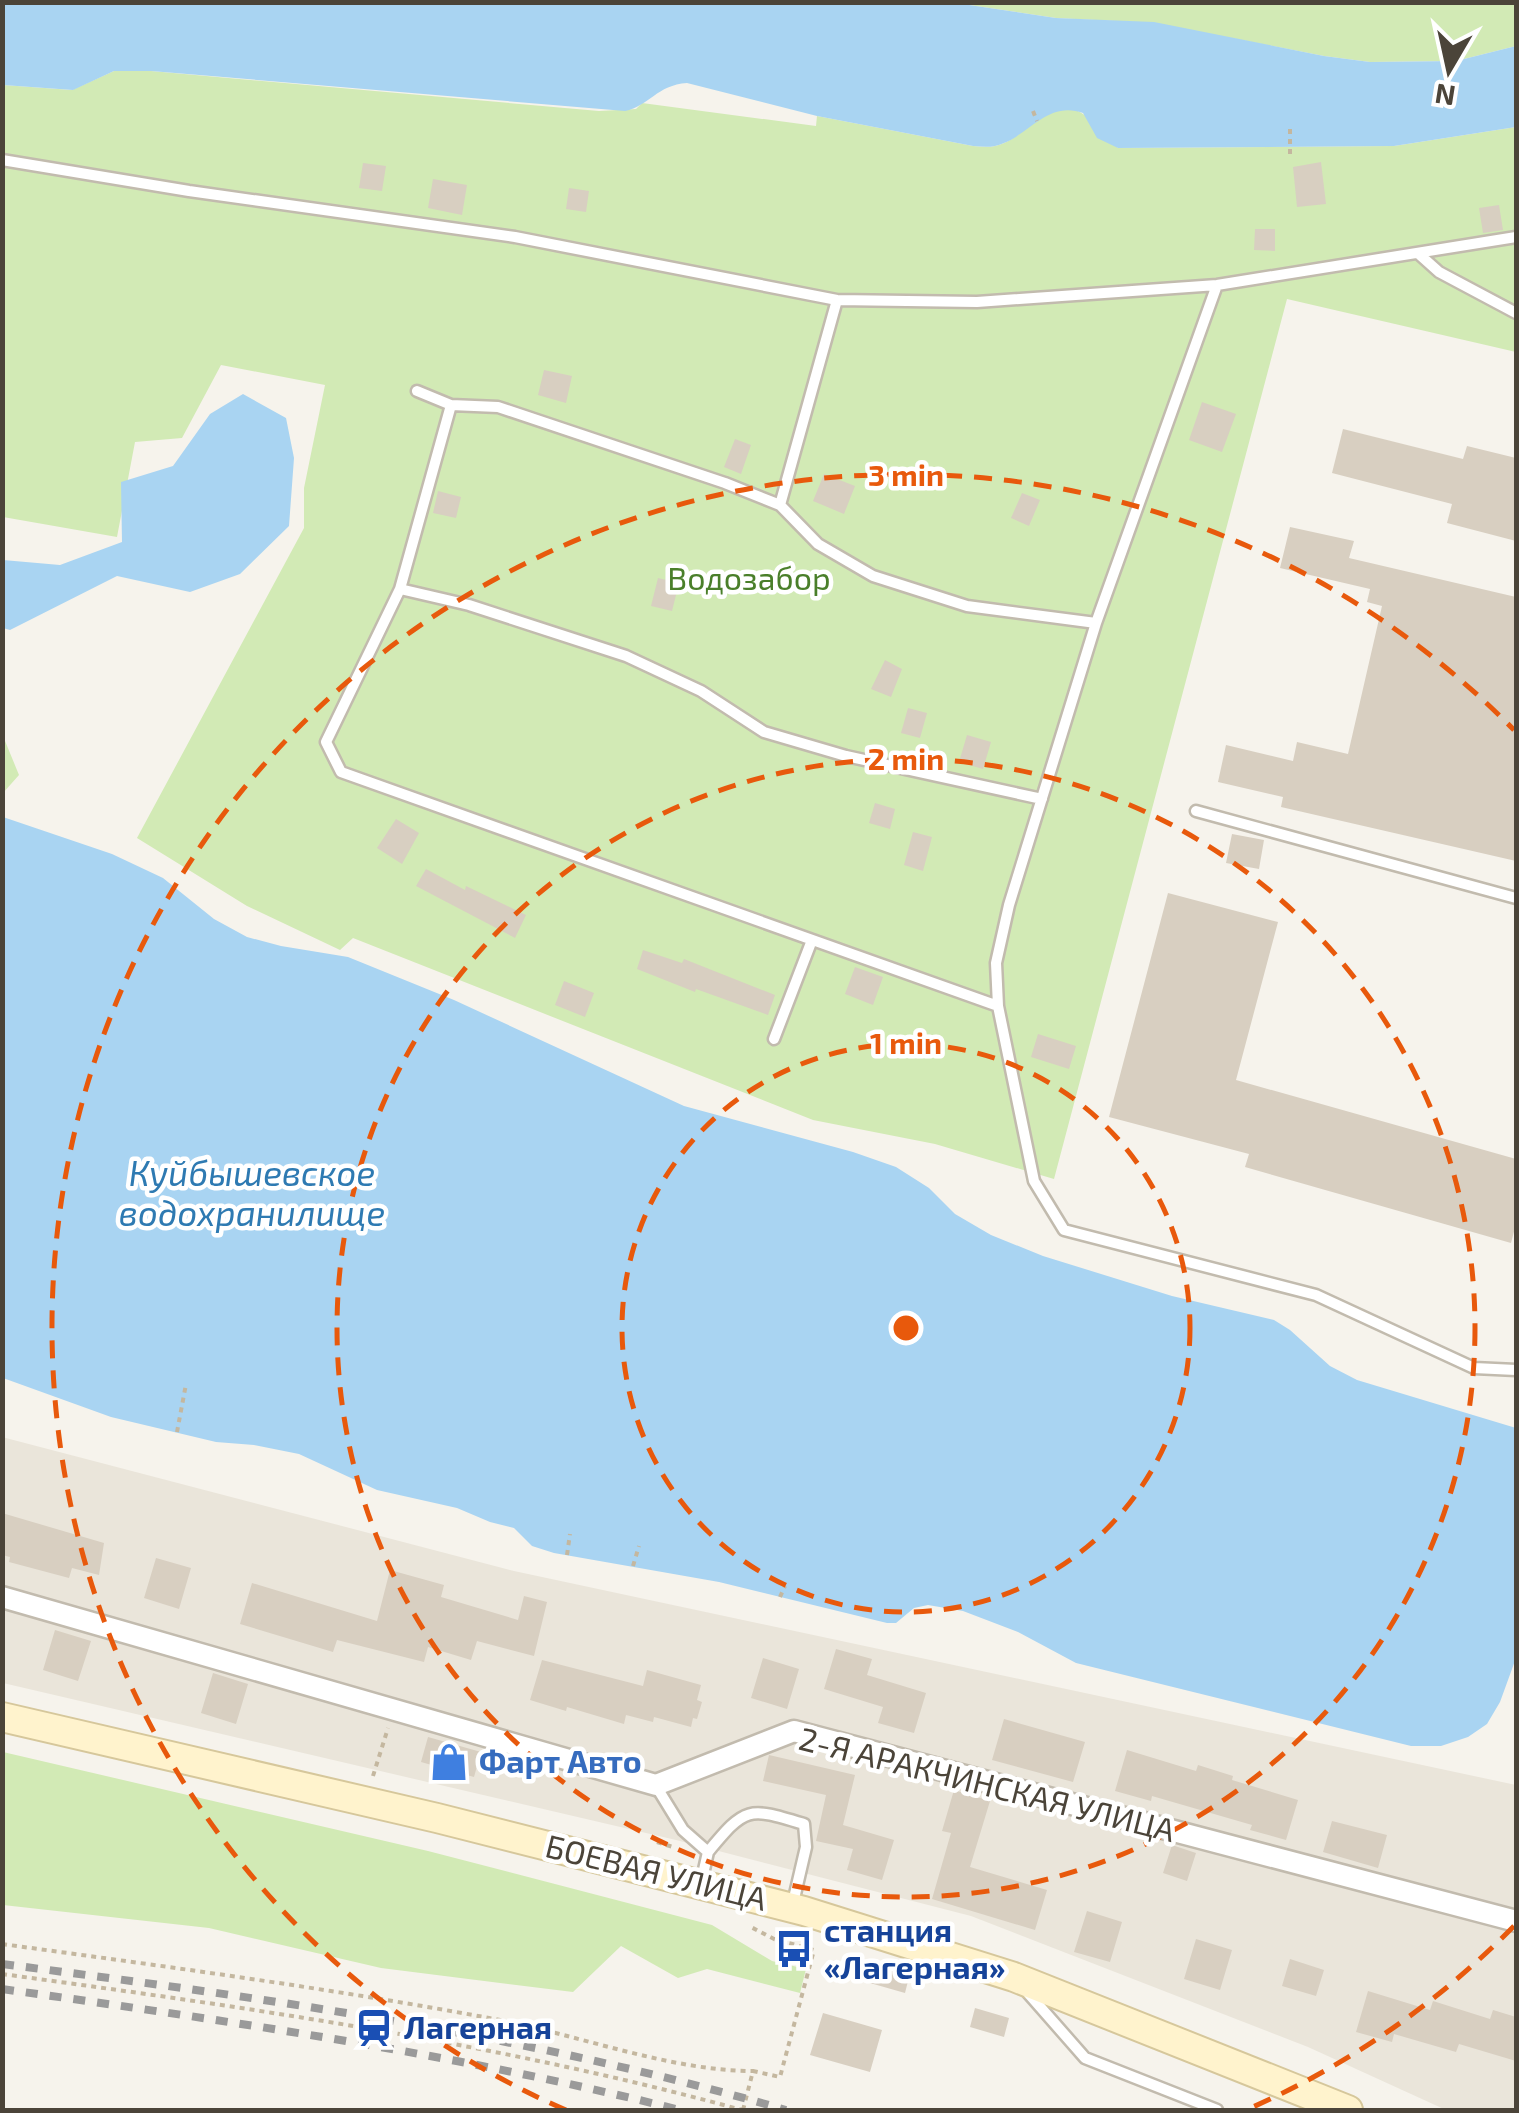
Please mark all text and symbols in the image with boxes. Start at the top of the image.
north arrow [1399,20,1499,120]
text: N [1432,77,1458,114]
text: 3 min [868,456,944,492]
park label: Водозабор [667,558,831,596]
text: 2 min [868,740,944,776]
text: 1 min [870,1024,942,1060]
water label: Куйбышевское водохранилище [119,1151,385,1233]
centre of rings [888,1310,924,1346]
street label: 2-Я АРАКЧИНСКАЯ УЛИЦА [796,1718,1180,1848]
shop icon: Фарт Авто [428,1741,470,1783]
place label: Фарт Авто [479,1741,642,1779]
street label: БОЕВАЯ УЛИЦА [542,1825,771,1917]
place label: станция «Лагерная» [824,1910,1005,1985]
bus stop icon: станция «Лагерная» [773,1928,815,1970]
station icon: Лагерная [353,2007,395,2049]
place label: Лагерная [404,2007,552,2045]

